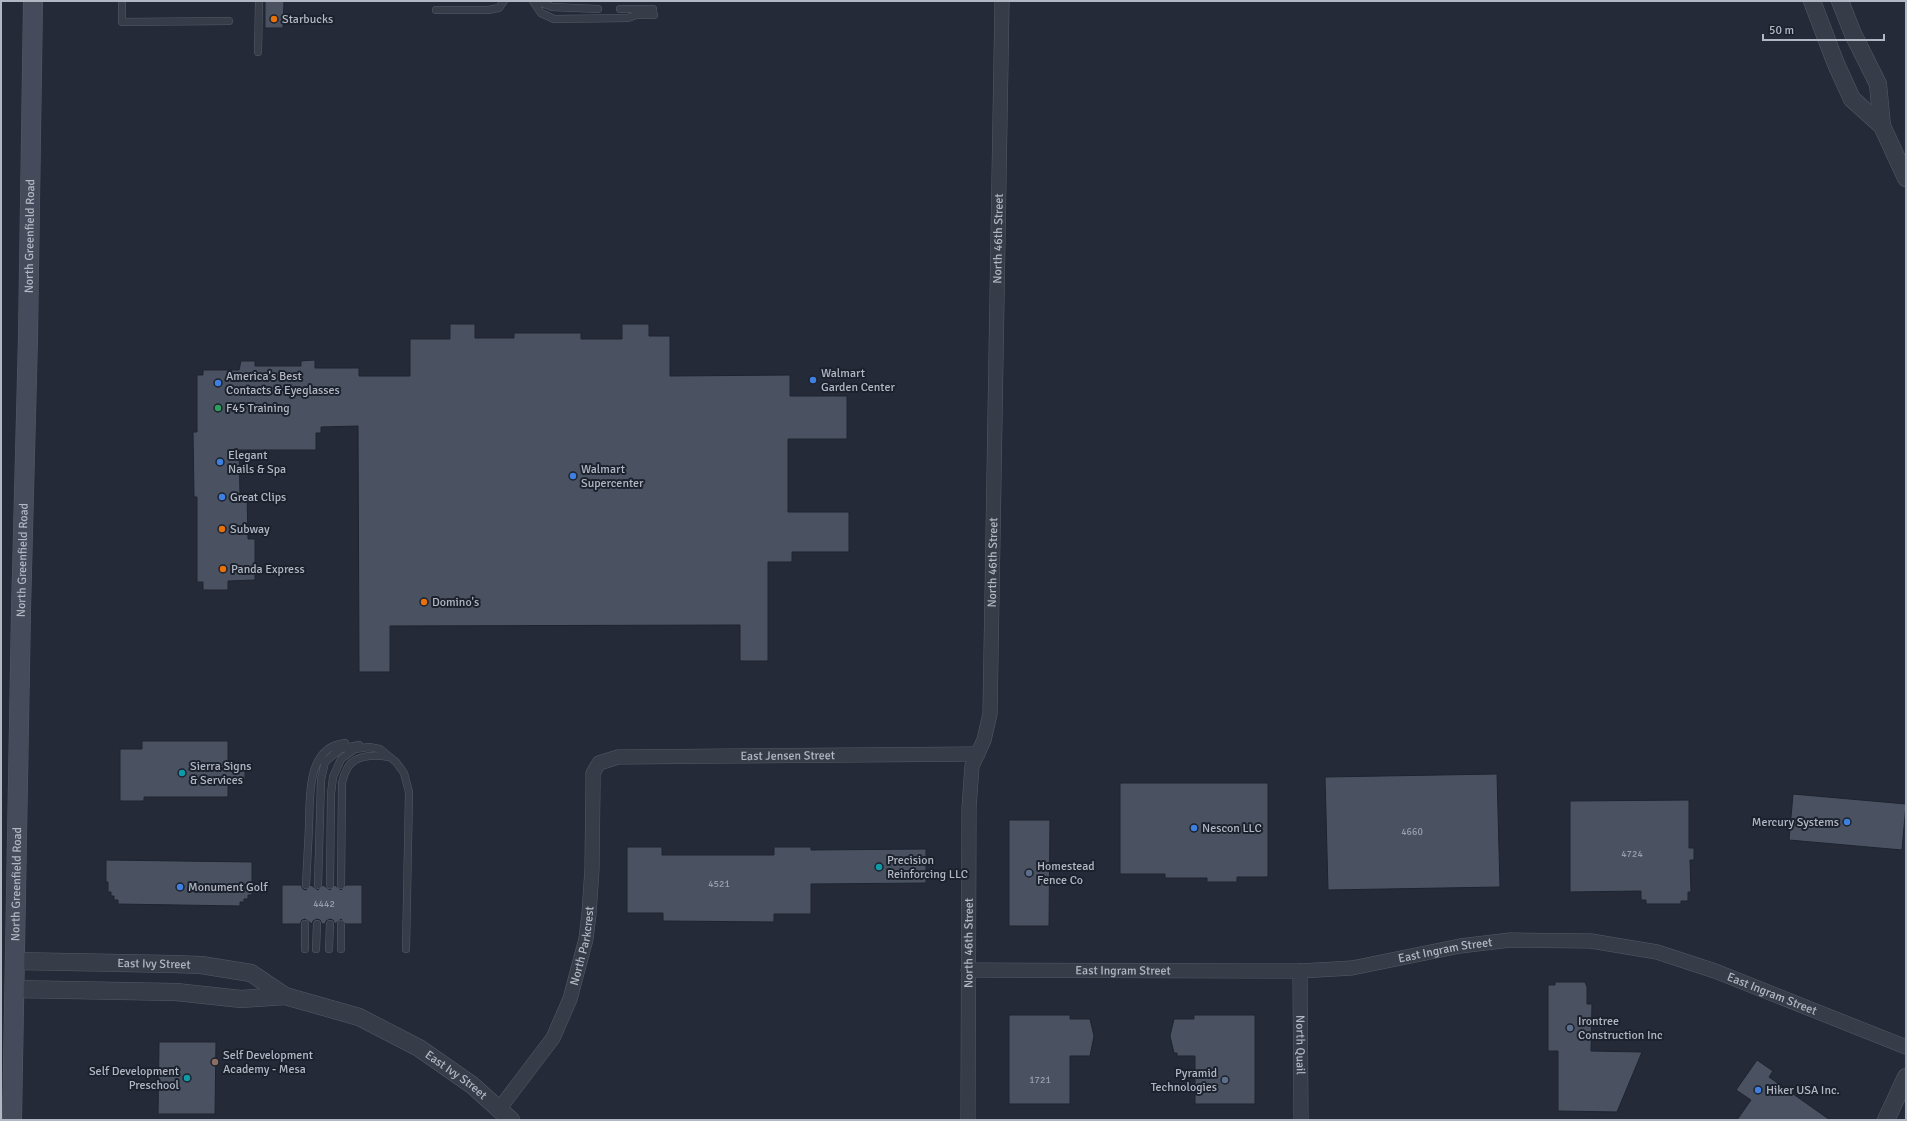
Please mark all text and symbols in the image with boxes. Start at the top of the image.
place label: Starbucks [282,12,333,27]
marker: Starbucks [269,14,279,24]
scale bar [1763,16,1884,42]
text: 50 m [1769,23,1794,38]
street label: North Greenfield Road [21,179,38,293]
street label: North 46th Street [990,193,1006,284]
place label: Walmart Garden Center [821,366,895,395]
place label: America's Best Contacts & Eyeglasses [226,369,340,398]
marker: Walmart Garden Center [808,375,818,385]
marker: America's Best Contacts & Eyeglasses [213,378,223,388]
place label: F45 Training [226,401,290,416]
marker: F45 Training [213,403,223,413]
place label: Elegant Nails & Spa [228,448,286,477]
marker: Elegant Nails & Spa [215,457,225,467]
place label: Walmart Supercenter [581,462,644,491]
marker: Walmart Supercenter [568,471,578,481]
place label: Great Clips [230,490,286,505]
marker: Great Clips [217,492,227,502]
street label: North Greenfield Road [13,503,31,617]
street label: North 46th Street [984,517,1001,608]
place label: Subway [230,522,270,537]
marker: Subway [217,524,227,534]
place label: Panda Express [231,562,305,577]
marker: Panda Express [218,564,228,574]
place label: Domino's [432,595,479,610]
marker: Domino's [419,597,429,607]
street label: East Jensen Street [740,748,835,763]
place label: Sierra Signs & Services [190,759,251,788]
marker: Sierra Signs & Services [177,768,187,778]
place label: Mercury Systems [1752,815,1839,830]
marker: Mercury Systems [1842,817,1852,827]
place label: Nescon LLC [1202,821,1262,836]
marker: Nescon LLC [1189,823,1199,833]
house number: 4660 [1401,826,1423,838]
street label: North Greenfield Road [8,827,25,941]
house number: 4724 [1621,848,1643,860]
place label: Precision Reinforcing LLC [887,853,968,882]
place label: Homestead Fence Co [1037,859,1095,888]
marker: Precision Reinforcing LLC [874,862,884,872]
marker: Homestead Fence Co [1024,868,1034,878]
house number: 4521 [708,878,730,890]
place label: Monument Golf [188,880,268,895]
marker: Monument Golf [175,882,185,892]
house number: 4442 [313,898,335,910]
street label: North 46th Street [961,898,976,988]
street label: North Parkcrest [566,906,597,987]
street label: East Ingram Street [1397,935,1493,966]
street label: East Ivy Street [117,955,191,972]
street label: East Ingram Street [1075,963,1171,978]
street label: East Ingram Street [1725,969,1819,1018]
place label: Irontree Construction Inc [1578,1014,1663,1043]
street label: North Quail [1293,1015,1308,1075]
marker: Irontree Construction Inc [1565,1023,1575,1033]
street label: East Ivy Street [422,1047,490,1103]
place label: Self Development Academy - Mesa [223,1048,313,1077]
marker: Self Development Academy - Mesa [210,1057,220,1067]
place label: Self Development Preschool [89,1064,179,1093]
place label: Pyramid Technologies [1151,1066,1217,1095]
marker: Self Development Preschool [182,1073,192,1083]
house number: 1721 [1029,1074,1051,1086]
marker: Pyramid Technologies [1220,1075,1230,1085]
place label: Hiker USA Inc. [1766,1083,1840,1098]
marker: Hiker USA Inc. [1753,1085,1763,1095]

